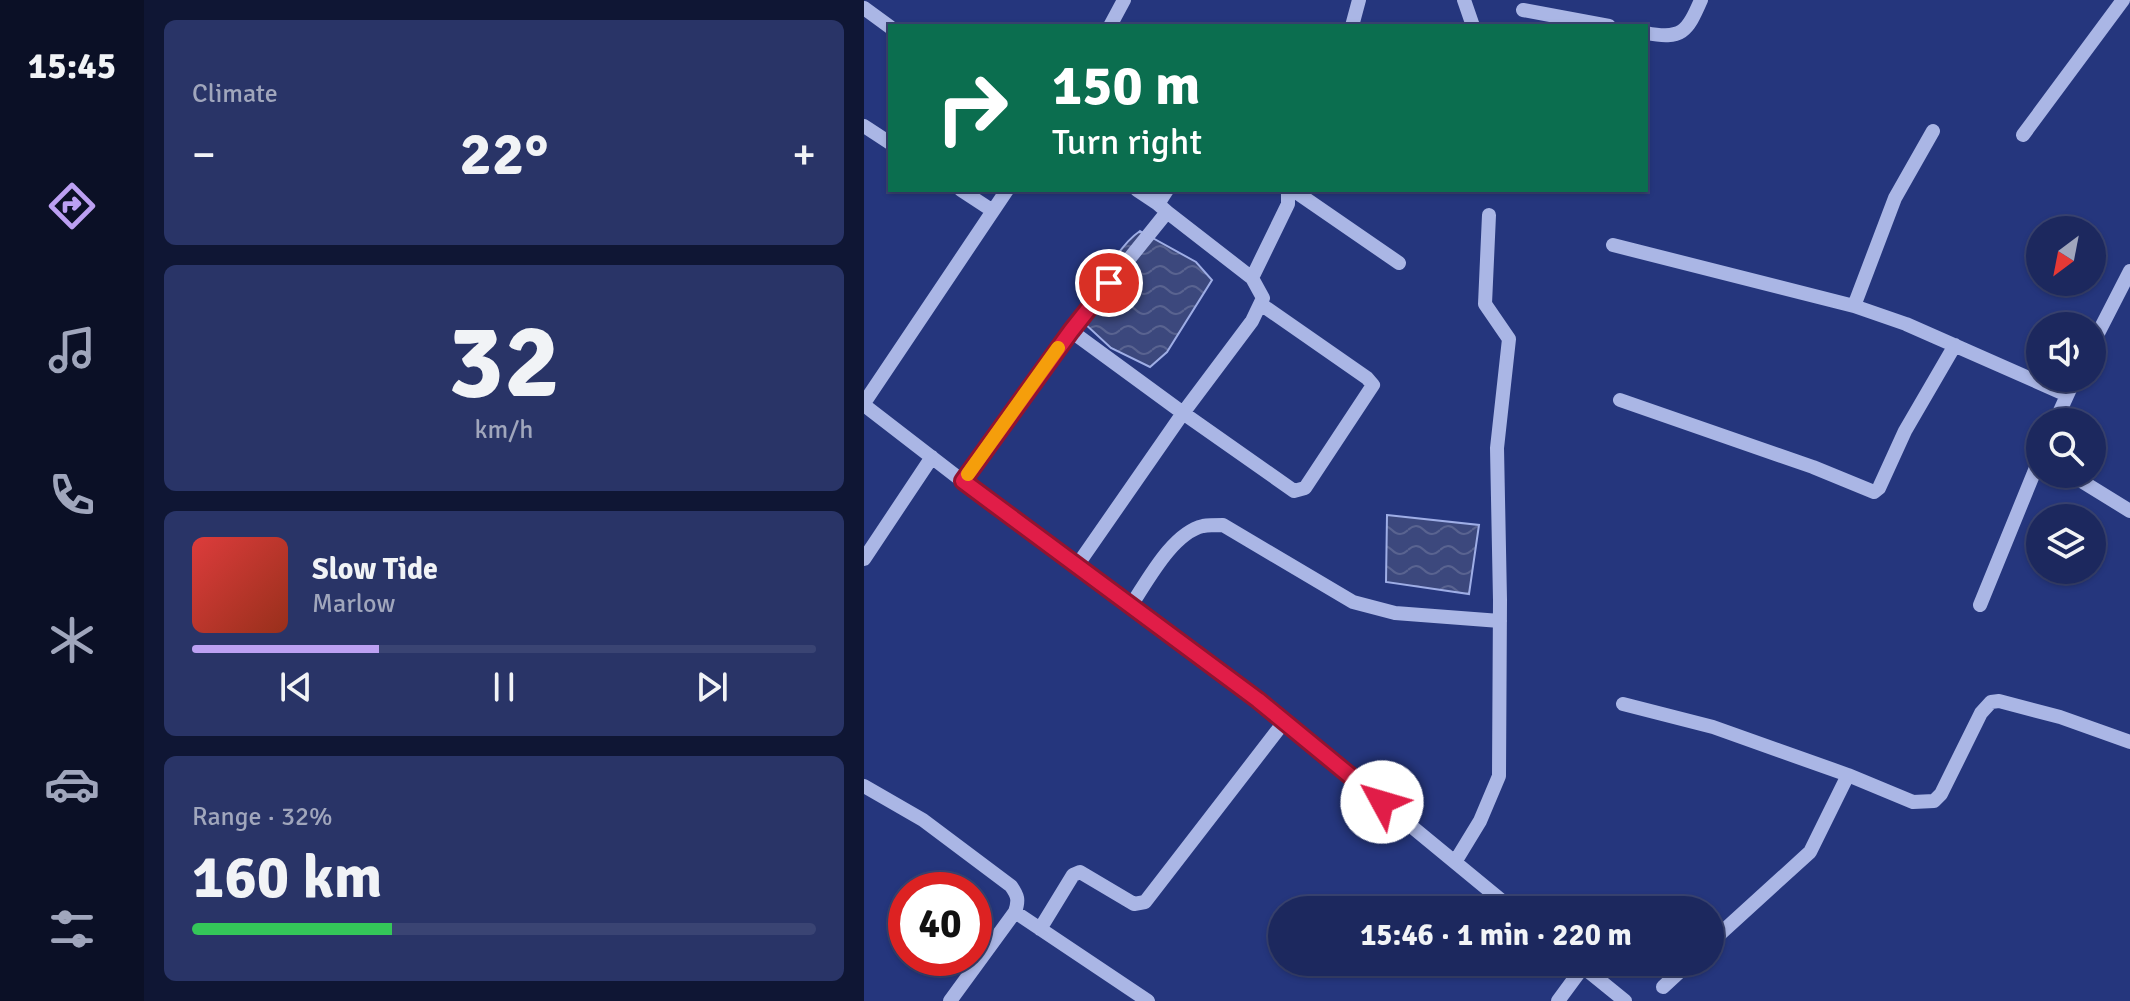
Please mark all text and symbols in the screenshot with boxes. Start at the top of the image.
text: 15:45 [28,44,116,89]
text: 150 m [1052,51,1200,120]
icon: right [920,56,1024,160]
text: Climate [192,78,278,110]
text: 22° [460,118,548,192]
text: Turn right [1052,120,1202,165]
text: − [192,128,216,182]
text: + [792,128,816,182]
icon: directions [44,178,100,234]
north arrow [2026,216,2106,296]
map controls [2026,216,2106,584]
pin [1075,249,1143,317]
icon: arrive [1087,261,1131,305]
text: 32 [448,298,560,426]
button: sound [2026,312,2106,392]
icon: music [44,322,100,378]
button: search [2026,408,2106,488]
text: km/h [475,414,533,446]
icon: phone [44,467,100,523]
button: layers [2026,504,2106,584]
text: Slow Tide [312,551,438,588]
text: Marlow [312,588,395,620]
icon: climate [44,612,100,668]
icon: previous [274,665,318,709]
icon: pause [482,665,526,709]
icon: next [690,665,734,709]
icon: car [44,756,100,812]
position arrow [1340,760,1424,844]
text: Range · 32% [192,801,333,833]
text: 160 km [192,841,382,915]
speed limit sign: 40 [888,872,992,976]
icon: filters [44,901,100,957]
text: 15:46 · 1 min · 220 m [1360,917,1632,954]

